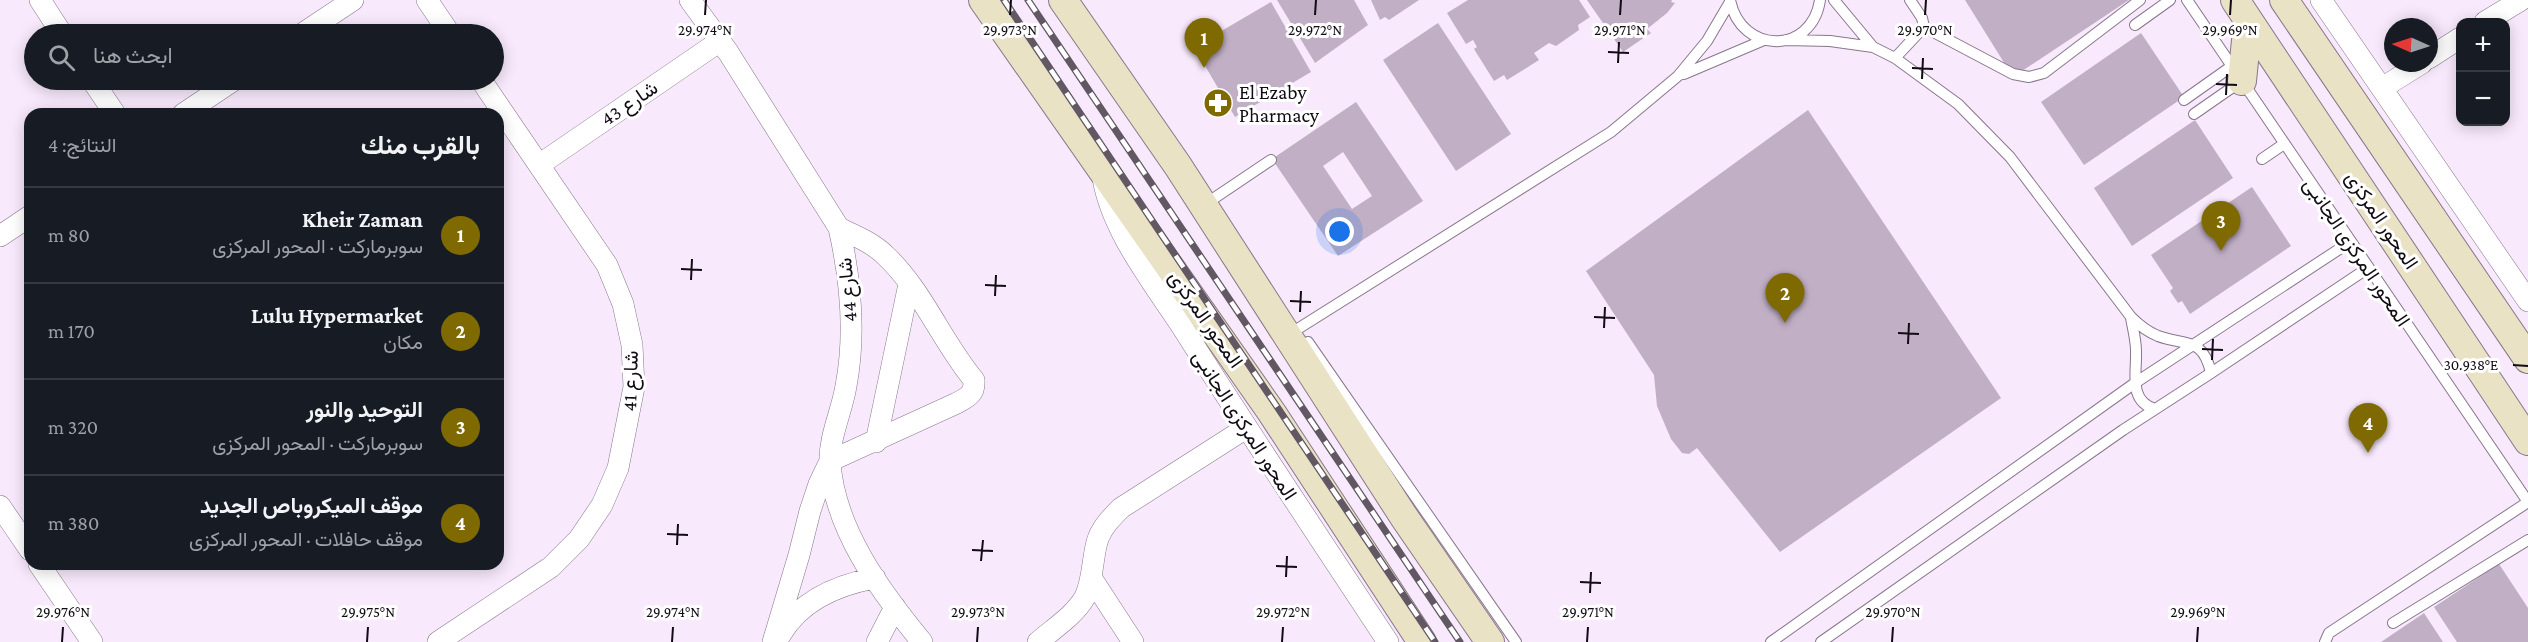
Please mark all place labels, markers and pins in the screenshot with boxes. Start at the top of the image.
pin: 1 [1184,19,1224,68]
place label: El Ezaby Pharmacy [1239,81,1320,127]
pharmacy icon: El Ezaby Pharmacy [1202,87,1234,119]
pin: 3 [2202,202,2240,251]
pin: 2 [1766,274,1804,323]
pin: 4 [2348,404,2388,453]

